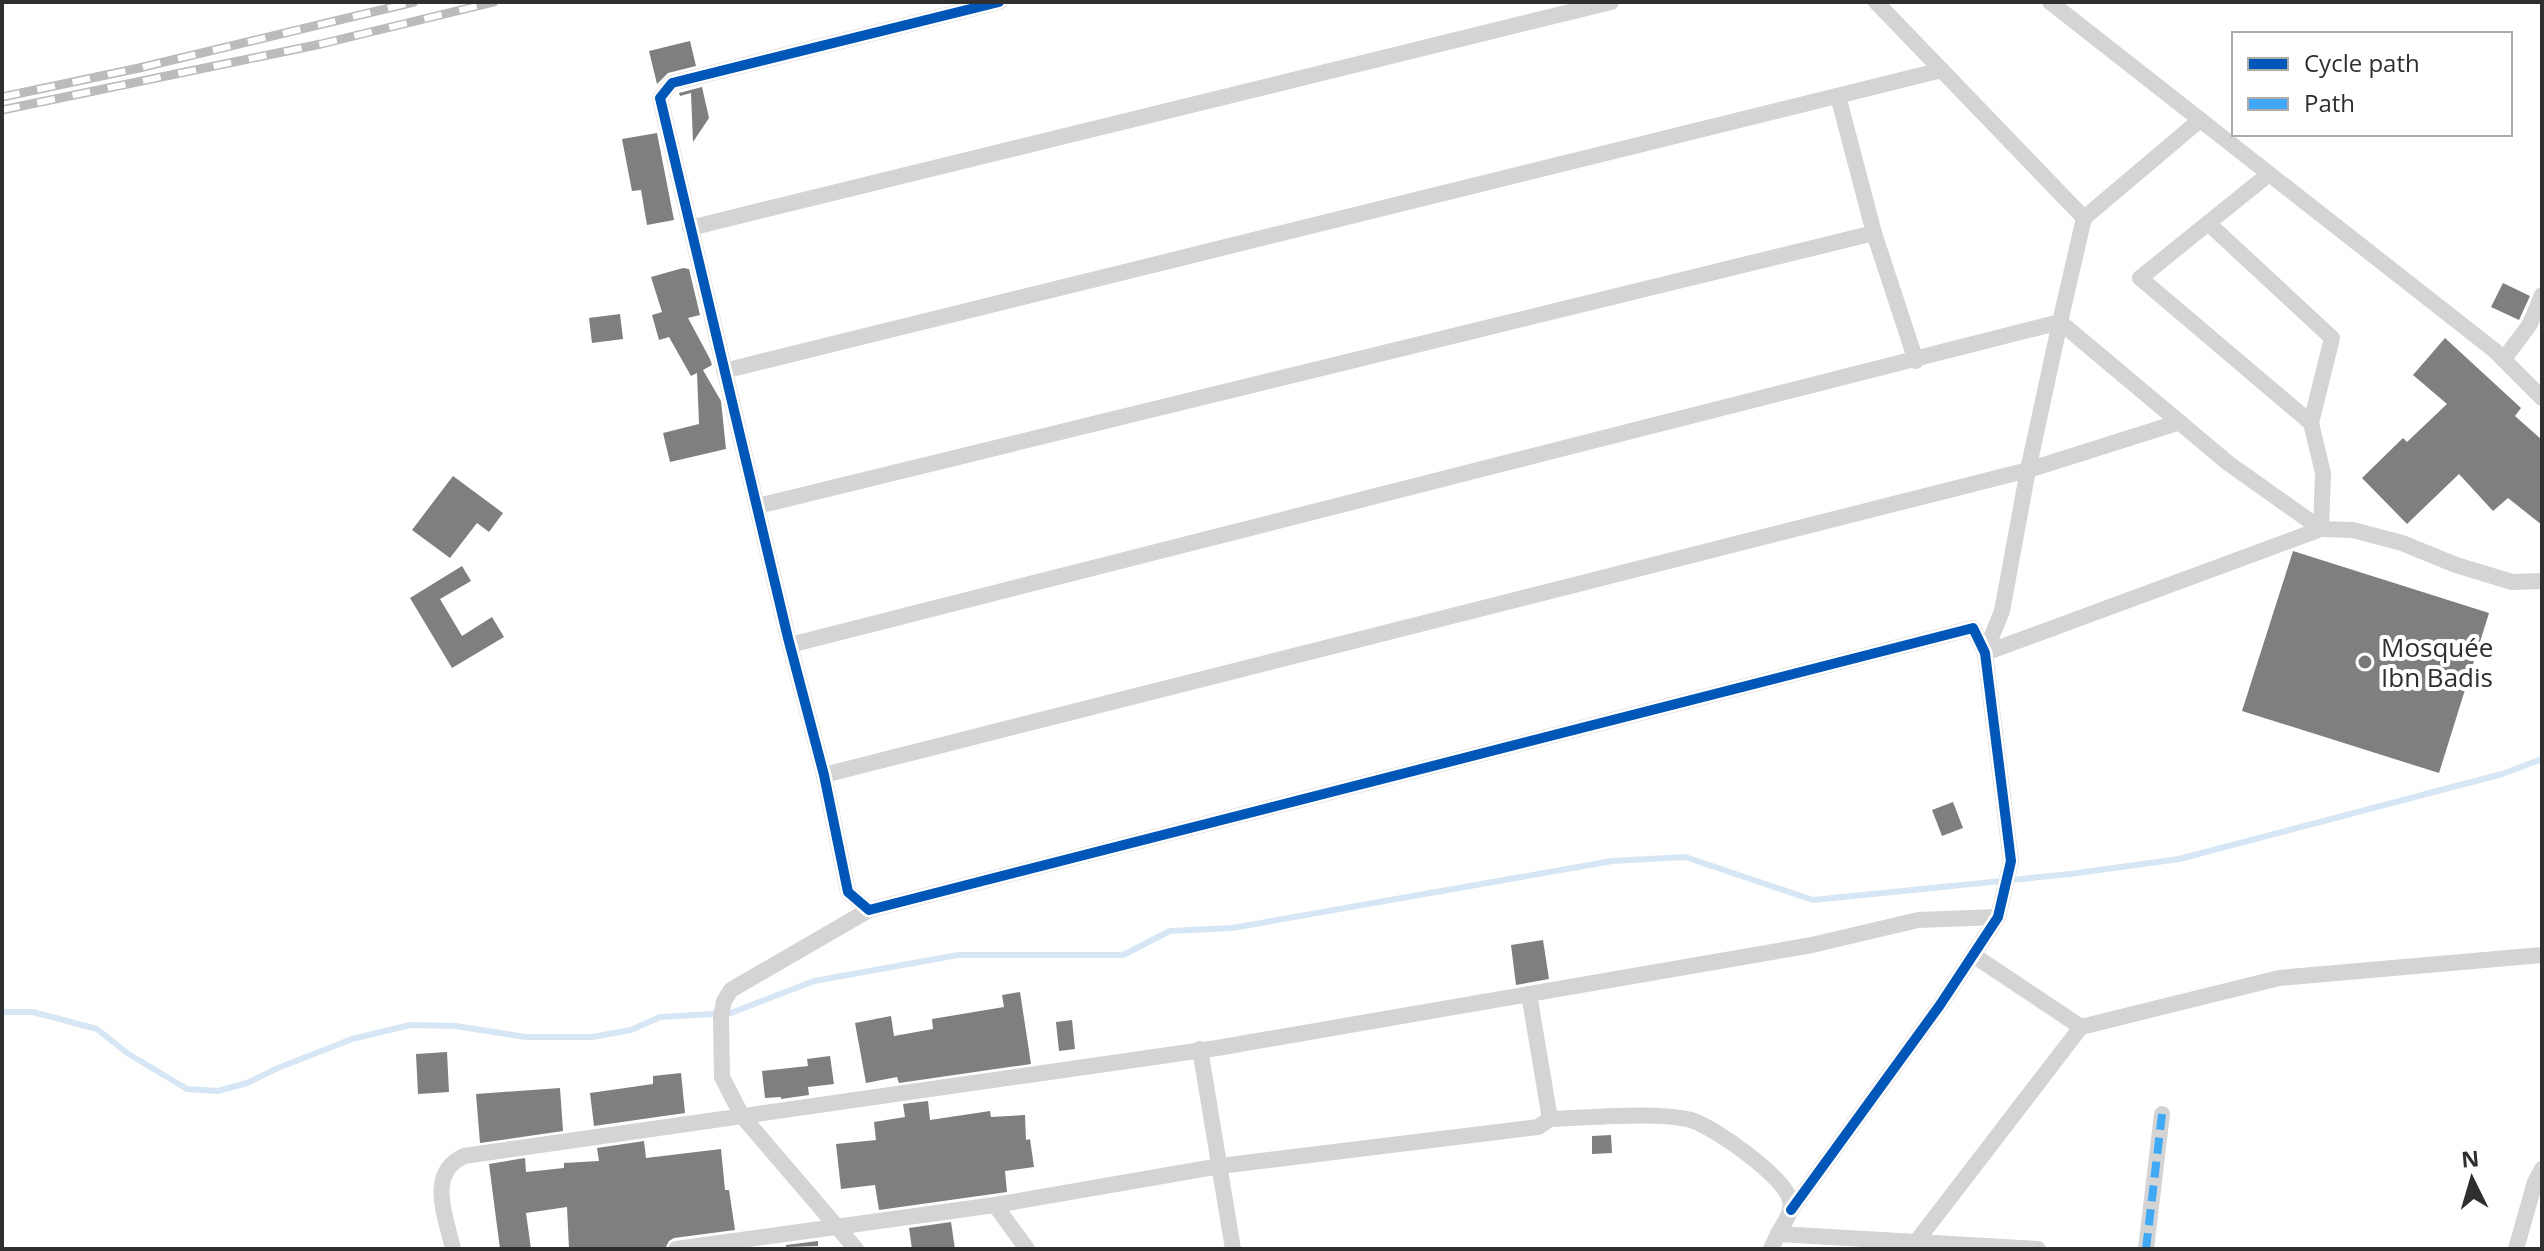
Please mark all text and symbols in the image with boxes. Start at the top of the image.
legend [2232,32,2512,136]
text: Cycle path [2304,46,2420,79]
text: Path [2304,86,2355,119]
place label: Mosquée Ibn Badis [2381,629,2493,695]
marker: Mosquée Ibn Badis [2356,653,2374,671]
north arrow [2432,1139,2512,1219]
text: N [2460,1142,2480,1174]

